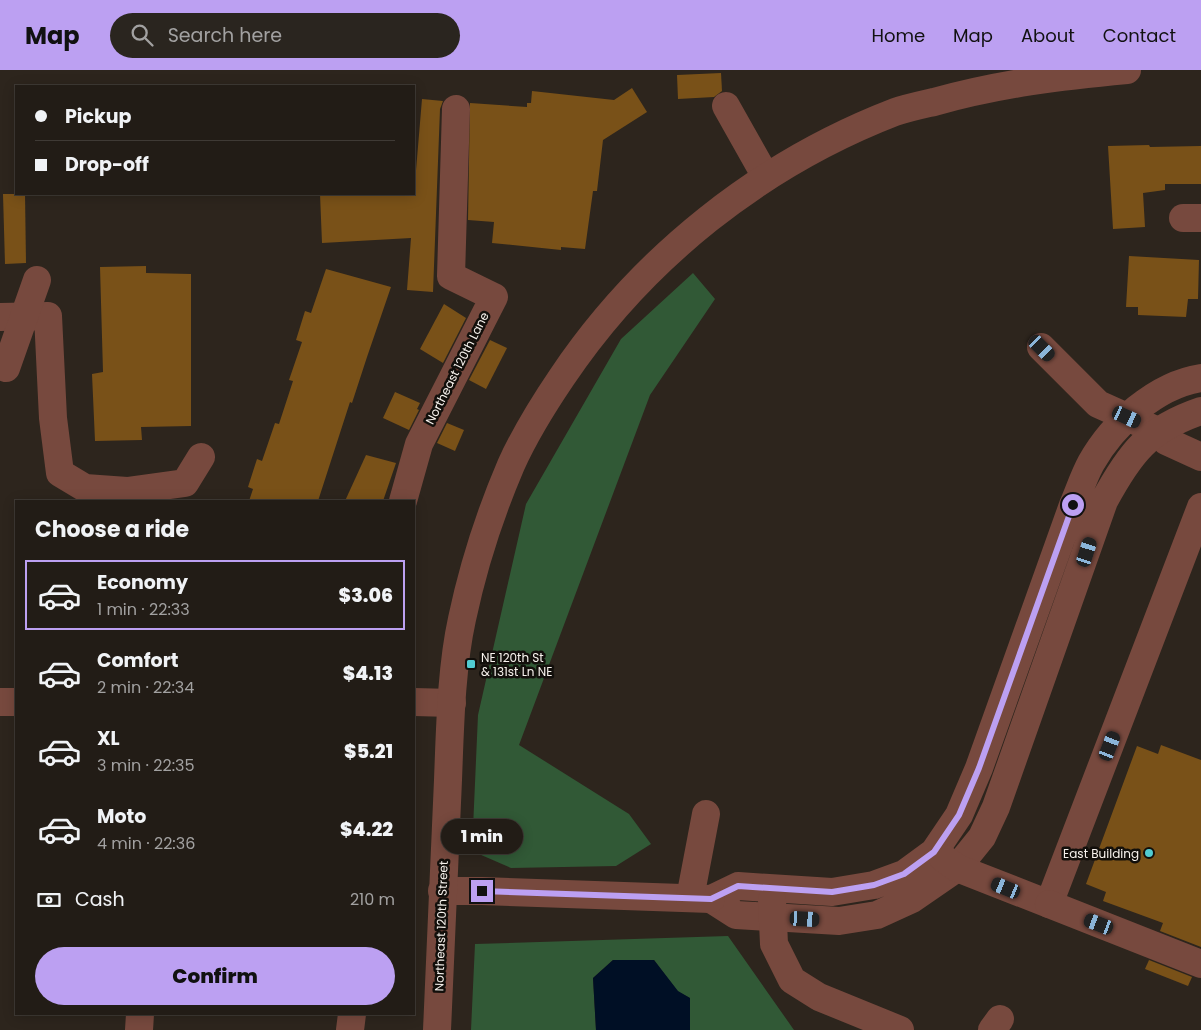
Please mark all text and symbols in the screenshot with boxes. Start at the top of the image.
search box [110,13,460,58]
text: Map [25,19,80,52]
icon: search [128,21,156,49]
text: Search here [168,22,282,49]
text: Home [871,23,925,48]
text: Map [953,23,993,48]
text: About [1021,23,1075,48]
text: Contact [1103,23,1176,48]
text: Pickup [65,103,131,130]
text: Drop-off [65,151,149,178]
street label: Northeast 120th Lane [421,309,493,427]
car [1026,332,1057,364]
car [1110,404,1143,430]
route start [1062,494,1084,516]
text: Choose a ride [35,514,189,545]
car [1075,535,1098,569]
text: Economy [97,569,188,596]
icon: car [37,573,82,618]
text: $3.06 [339,582,393,609]
text: 1 min · 22:33 [97,598,190,621]
text: Comfort [97,647,179,674]
place label: NE 120th St & 131st Ln NE [481,649,552,680]
icon: car [37,651,82,696]
marker: NE 120th St & 131st Ln NE [465,658,477,670]
text: $4.13 [343,660,393,687]
text: 2 min · 22:34 [97,676,194,699]
text: XL [97,725,120,752]
icon: car [37,729,82,774]
car [1097,729,1122,763]
text: $5.21 [344,738,393,765]
text: 3 min · 22:35 [97,754,195,777]
text: Moto [97,803,146,830]
icon: car [37,807,82,852]
text: $4.22 [340,816,393,843]
callout: 1 min [441,818,523,854]
text: 1 min [461,825,503,848]
text: 4 min · 22:36 [97,832,195,855]
place label: East Building [1063,845,1139,862]
marker: East Building [1143,847,1155,859]
street label: Northeast 120th Street [430,860,452,992]
car [989,875,1022,901]
route end [471,880,493,902]
icon: cash [35,886,63,914]
text: Cash [75,886,125,913]
text: 210 m [350,888,395,911]
car [789,911,820,927]
car [1082,912,1115,936]
button: Confirm [35,947,395,1005]

